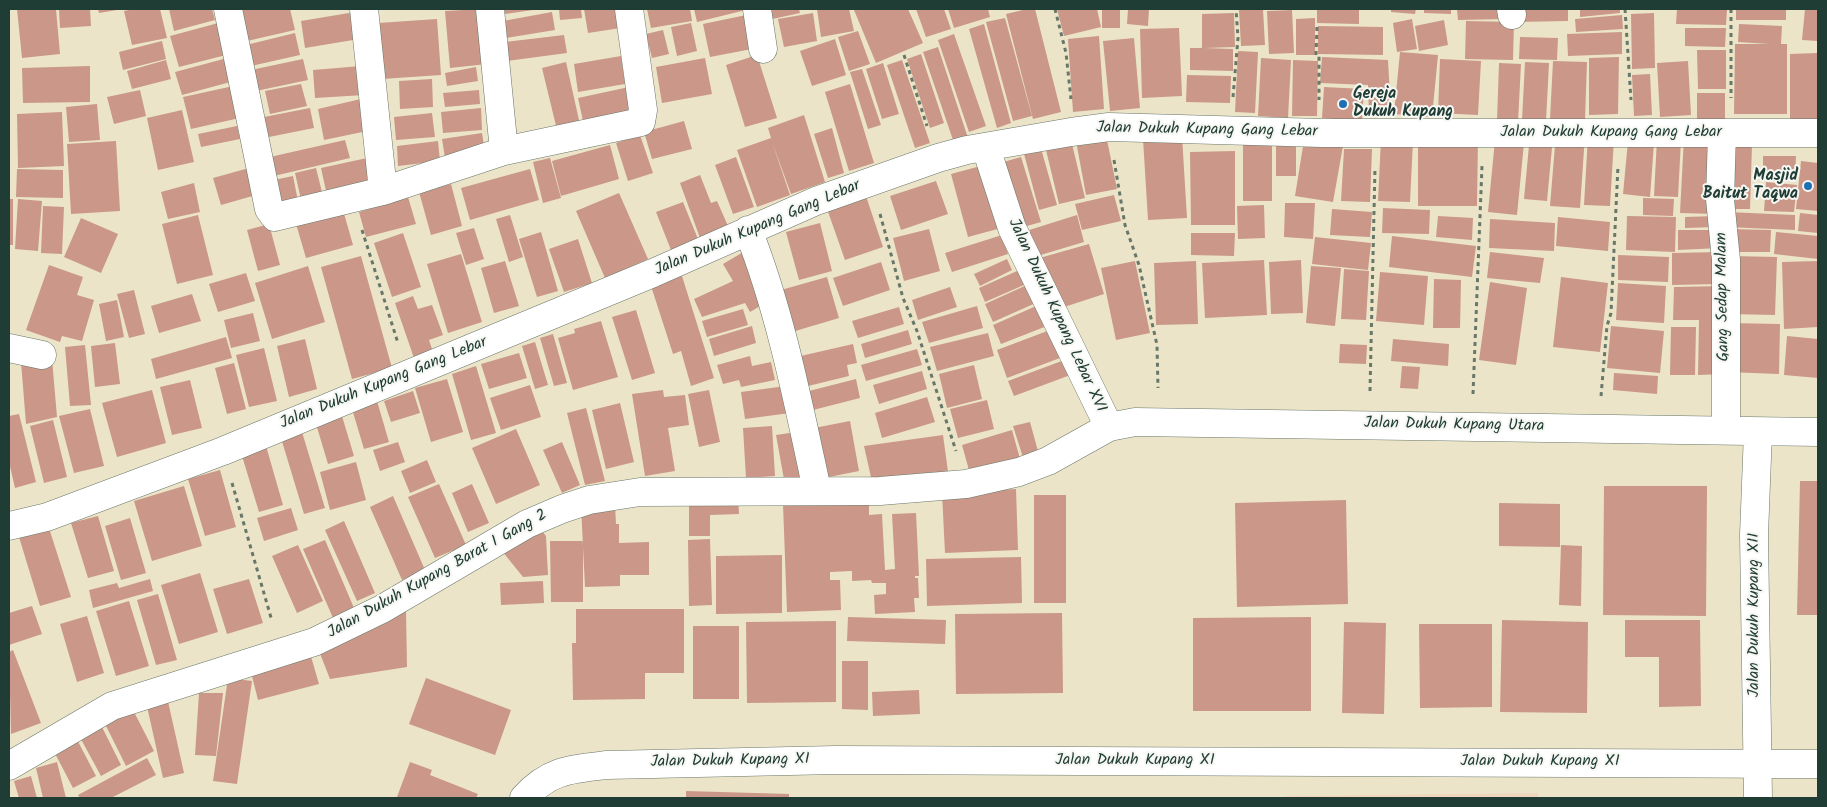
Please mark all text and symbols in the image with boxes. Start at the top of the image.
place label: Gereja Dukuh Kupang [1353,85,1453,123]
marker: Gereja Dukuh Kupang [1337,98,1349,110]
street label: Jalan Dukuh Kupang Gang Lebar [1096,119,1318,143]
street label: Jalan Dukuh Kupang Gang Lebar [1500,123,1722,143]
place label: Masjid Baitut Taqwa [1703,167,1798,205]
street label: Jalan Dukuh Kupang Gang Lebar [652,177,864,281]
marker: Masjid Baitut Taqwa [1802,180,1814,192]
street label: Jalan Dukuh Kupang Lebar XVI [1003,216,1109,416]
street label: Gang Sedap Malam [1713,232,1735,362]
street label: Jalan Dukuh Kupang Gang Lebar [278,334,490,434]
street label: Jalan Dukuh Kupang Utara [1364,415,1544,437]
street label: Jalan Dukuh Kupang Barat I Gang 2 [325,506,551,644]
street label: Jalan Dukuh Kupang XII [1745,533,1765,697]
street label: Jalan Dukuh Kupang XI [650,751,810,773]
street label: Jalan Dukuh Kupang XI [1055,751,1215,771]
street label: Jalan Dukuh Kupang XI [1460,752,1620,772]

